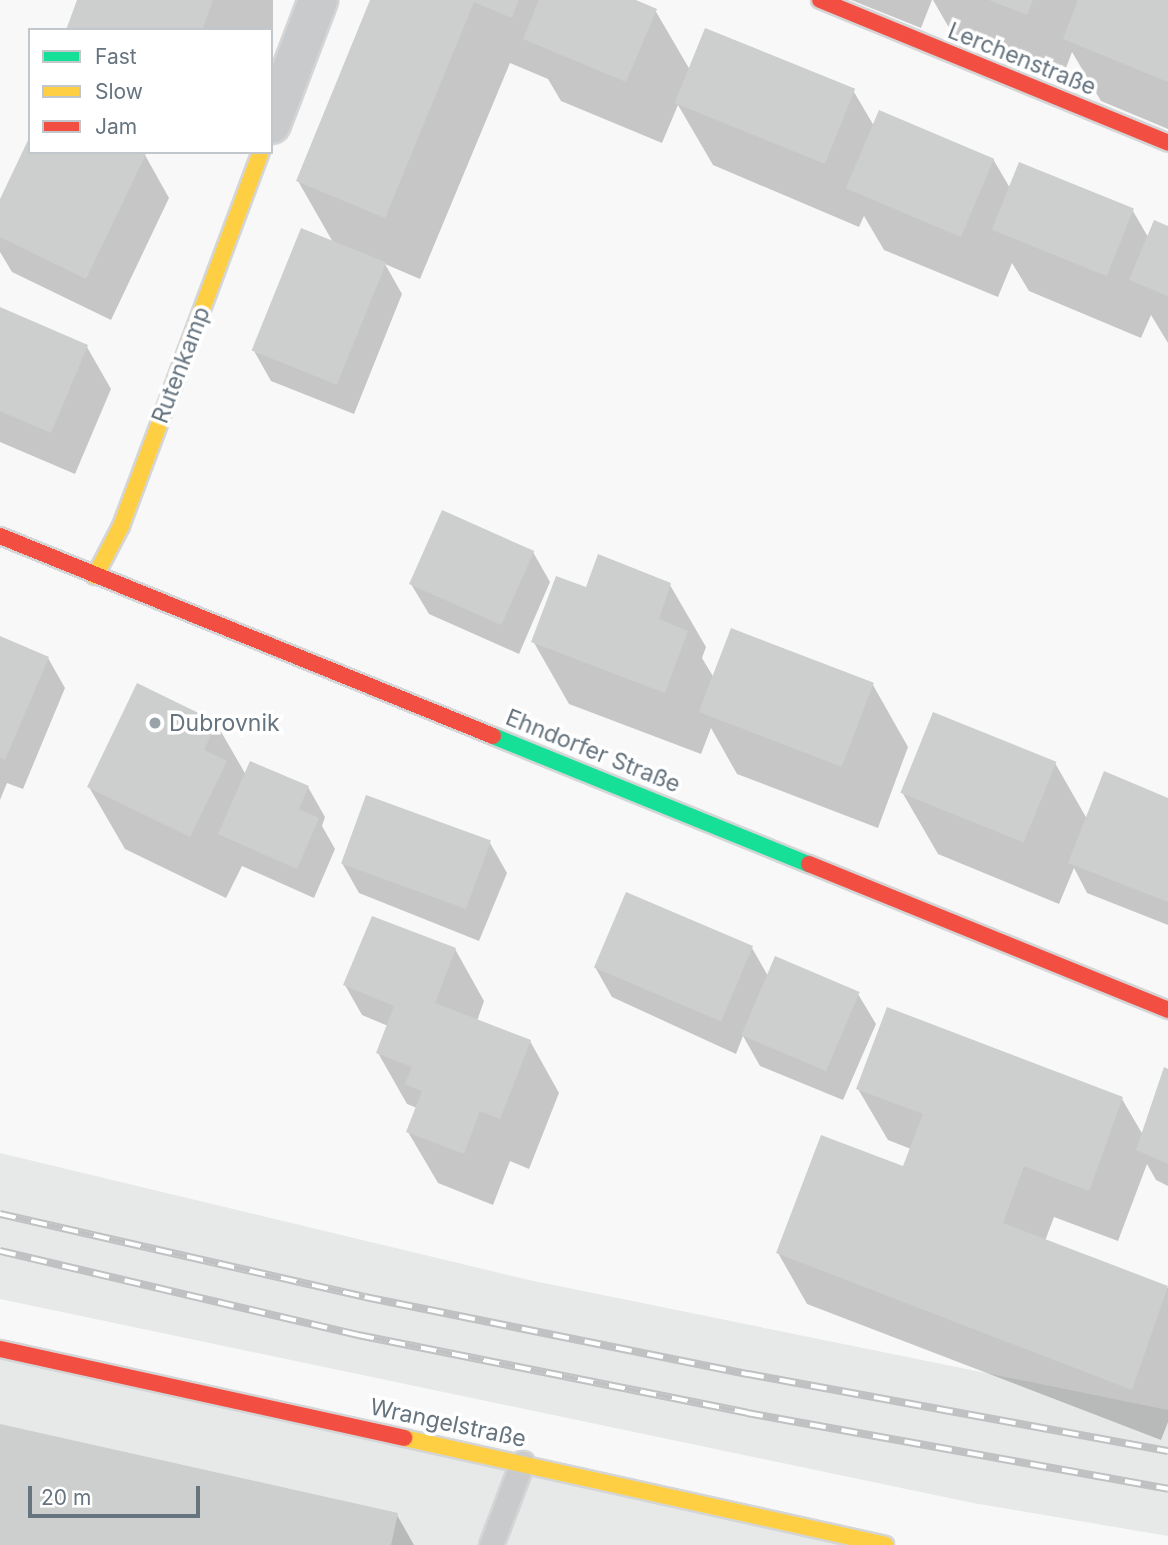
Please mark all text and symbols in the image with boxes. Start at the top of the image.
street label: Lerchenstraße [944,17,1100,101]
legend [28,28,273,154]
text: Fast [95,44,137,69]
text: Slow [95,79,143,104]
text: Jam [95,114,137,139]
street label: Rutenkamp [146,303,216,427]
street label: Ehndorfer Straße [502,703,684,799]
place label: Dubrovnik [169,709,280,737]
marker: Dubrovnik [147,715,163,731]
street label: Wrangelstraße [367,1393,529,1453]
scale bar [32,1472,203,1516]
text: 20 m [41,1485,91,1510]

